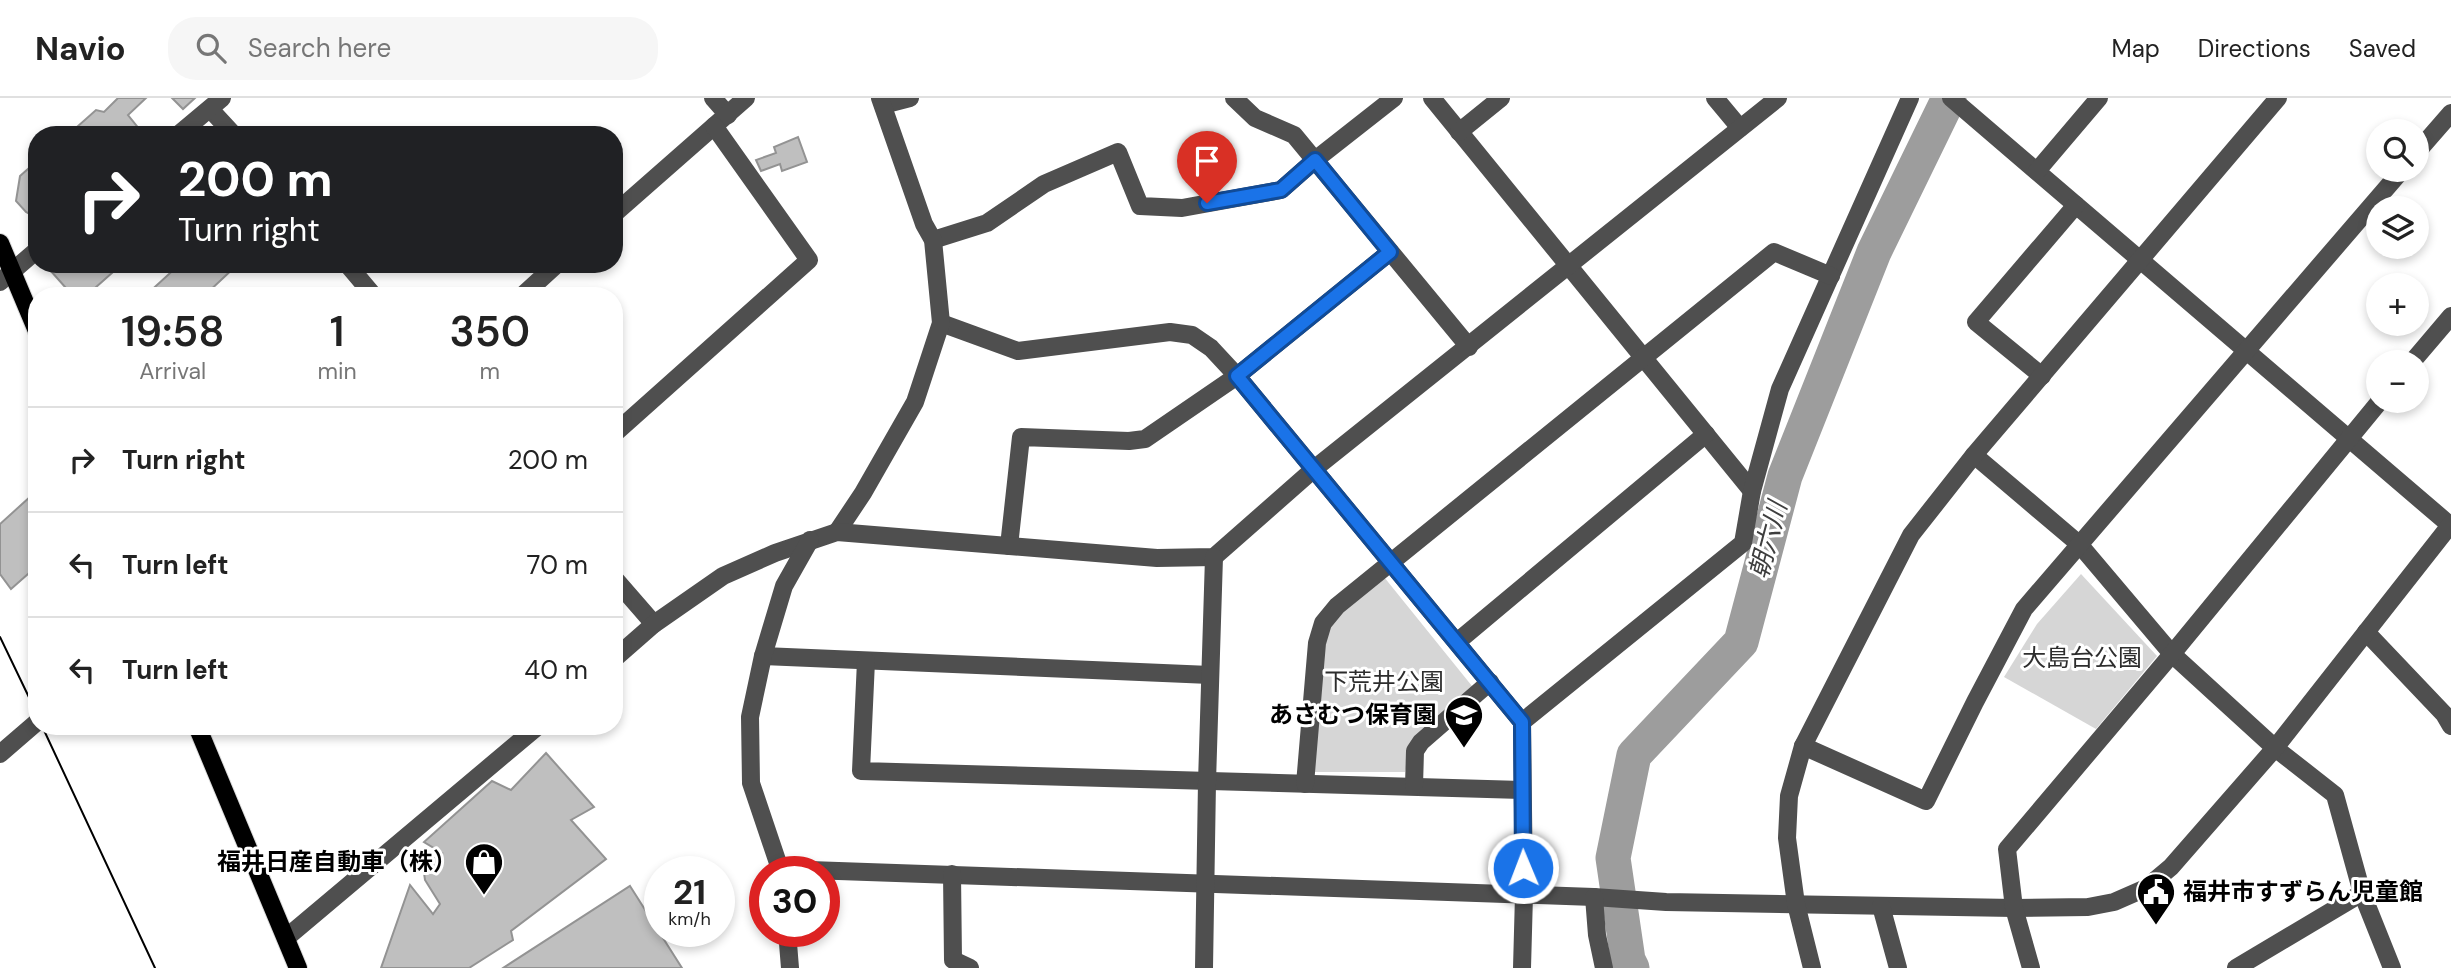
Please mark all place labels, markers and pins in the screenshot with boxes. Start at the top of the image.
pin [1177,131,1237,203]
school or university icon: あさむつ保育園 [1443,694,1485,749]
place label: あさむつ保育園 [1269,699,1437,730]
shop icon: 福井日産自動車（株） [463,841,505,896]
place label: 福井日産自動車（株） [217,846,457,877]
public building icon: 福井市すずらん児童館 [2135,871,2177,926]
place label: 福井市すずらん児童館 [2183,876,2423,907]

